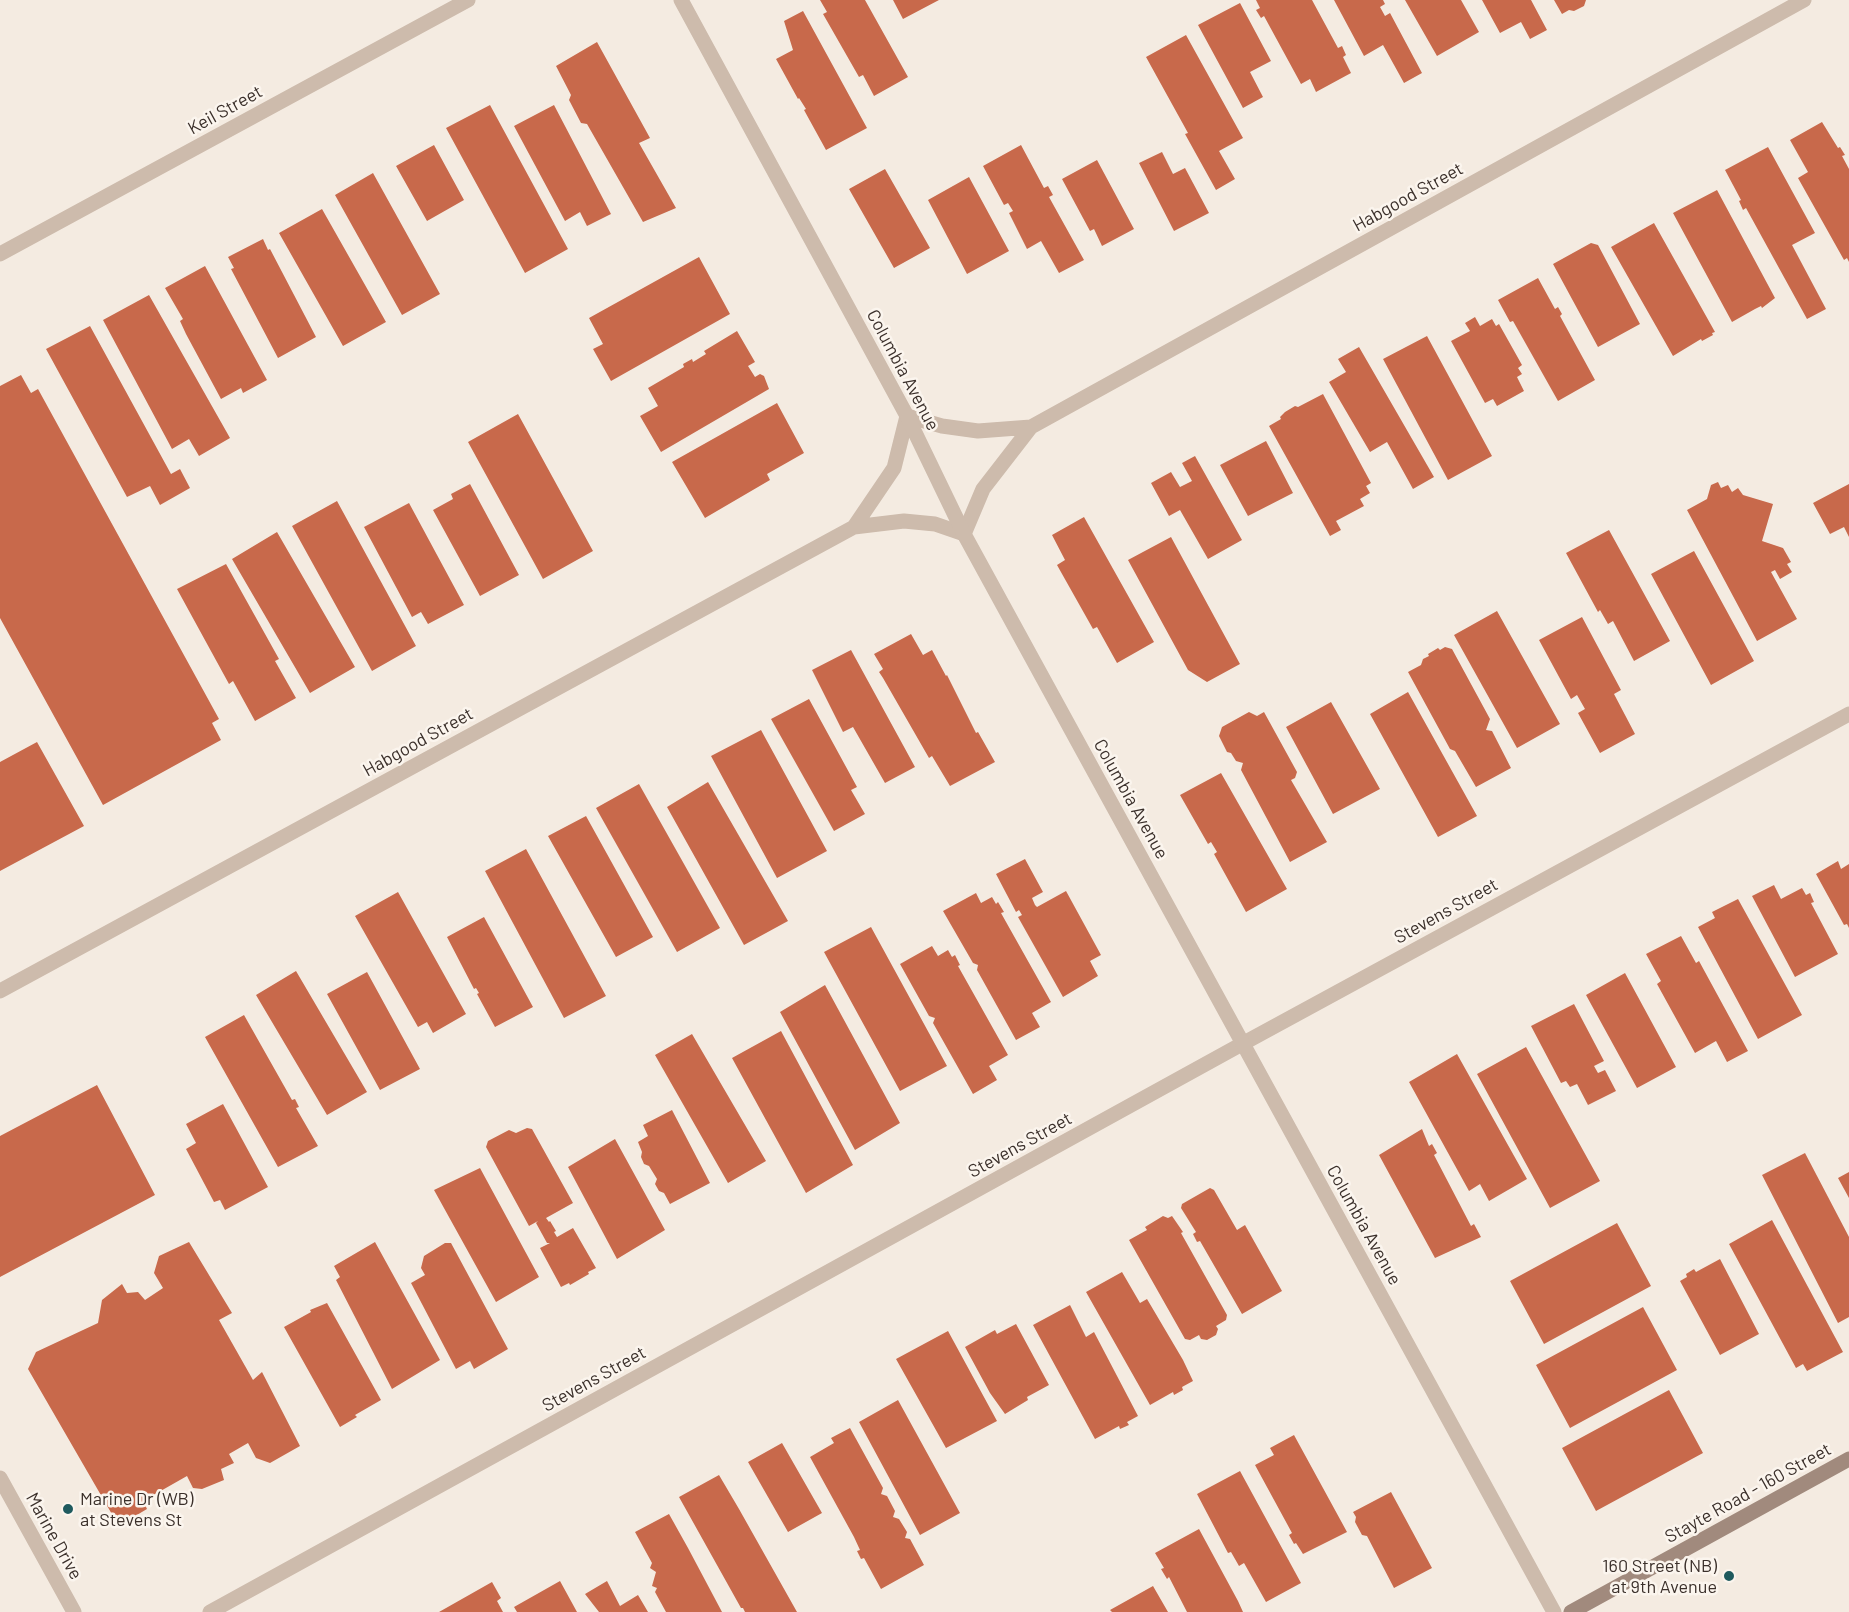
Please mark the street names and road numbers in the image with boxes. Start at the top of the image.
street label: Keil Street [184,81,266,139]
street label: Habgood Street [1349,158,1467,236]
street label: Columbia Avenue [862,306,944,434]
street label: Habgood Street [359,703,477,781]
street label: Columbia Avenue [1089,735,1173,863]
street label: Stevens Street [1390,874,1502,948]
street label: Stevens Street [964,1108,1076,1182]
street label: Columbia Avenue [1322,1161,1406,1289]
street label: Stevens Street [538,1342,650,1416]
street label: Stayte Road - 160 Street [1661,1438,1835,1548]
street label: Marine Drive [21,1489,87,1583]

